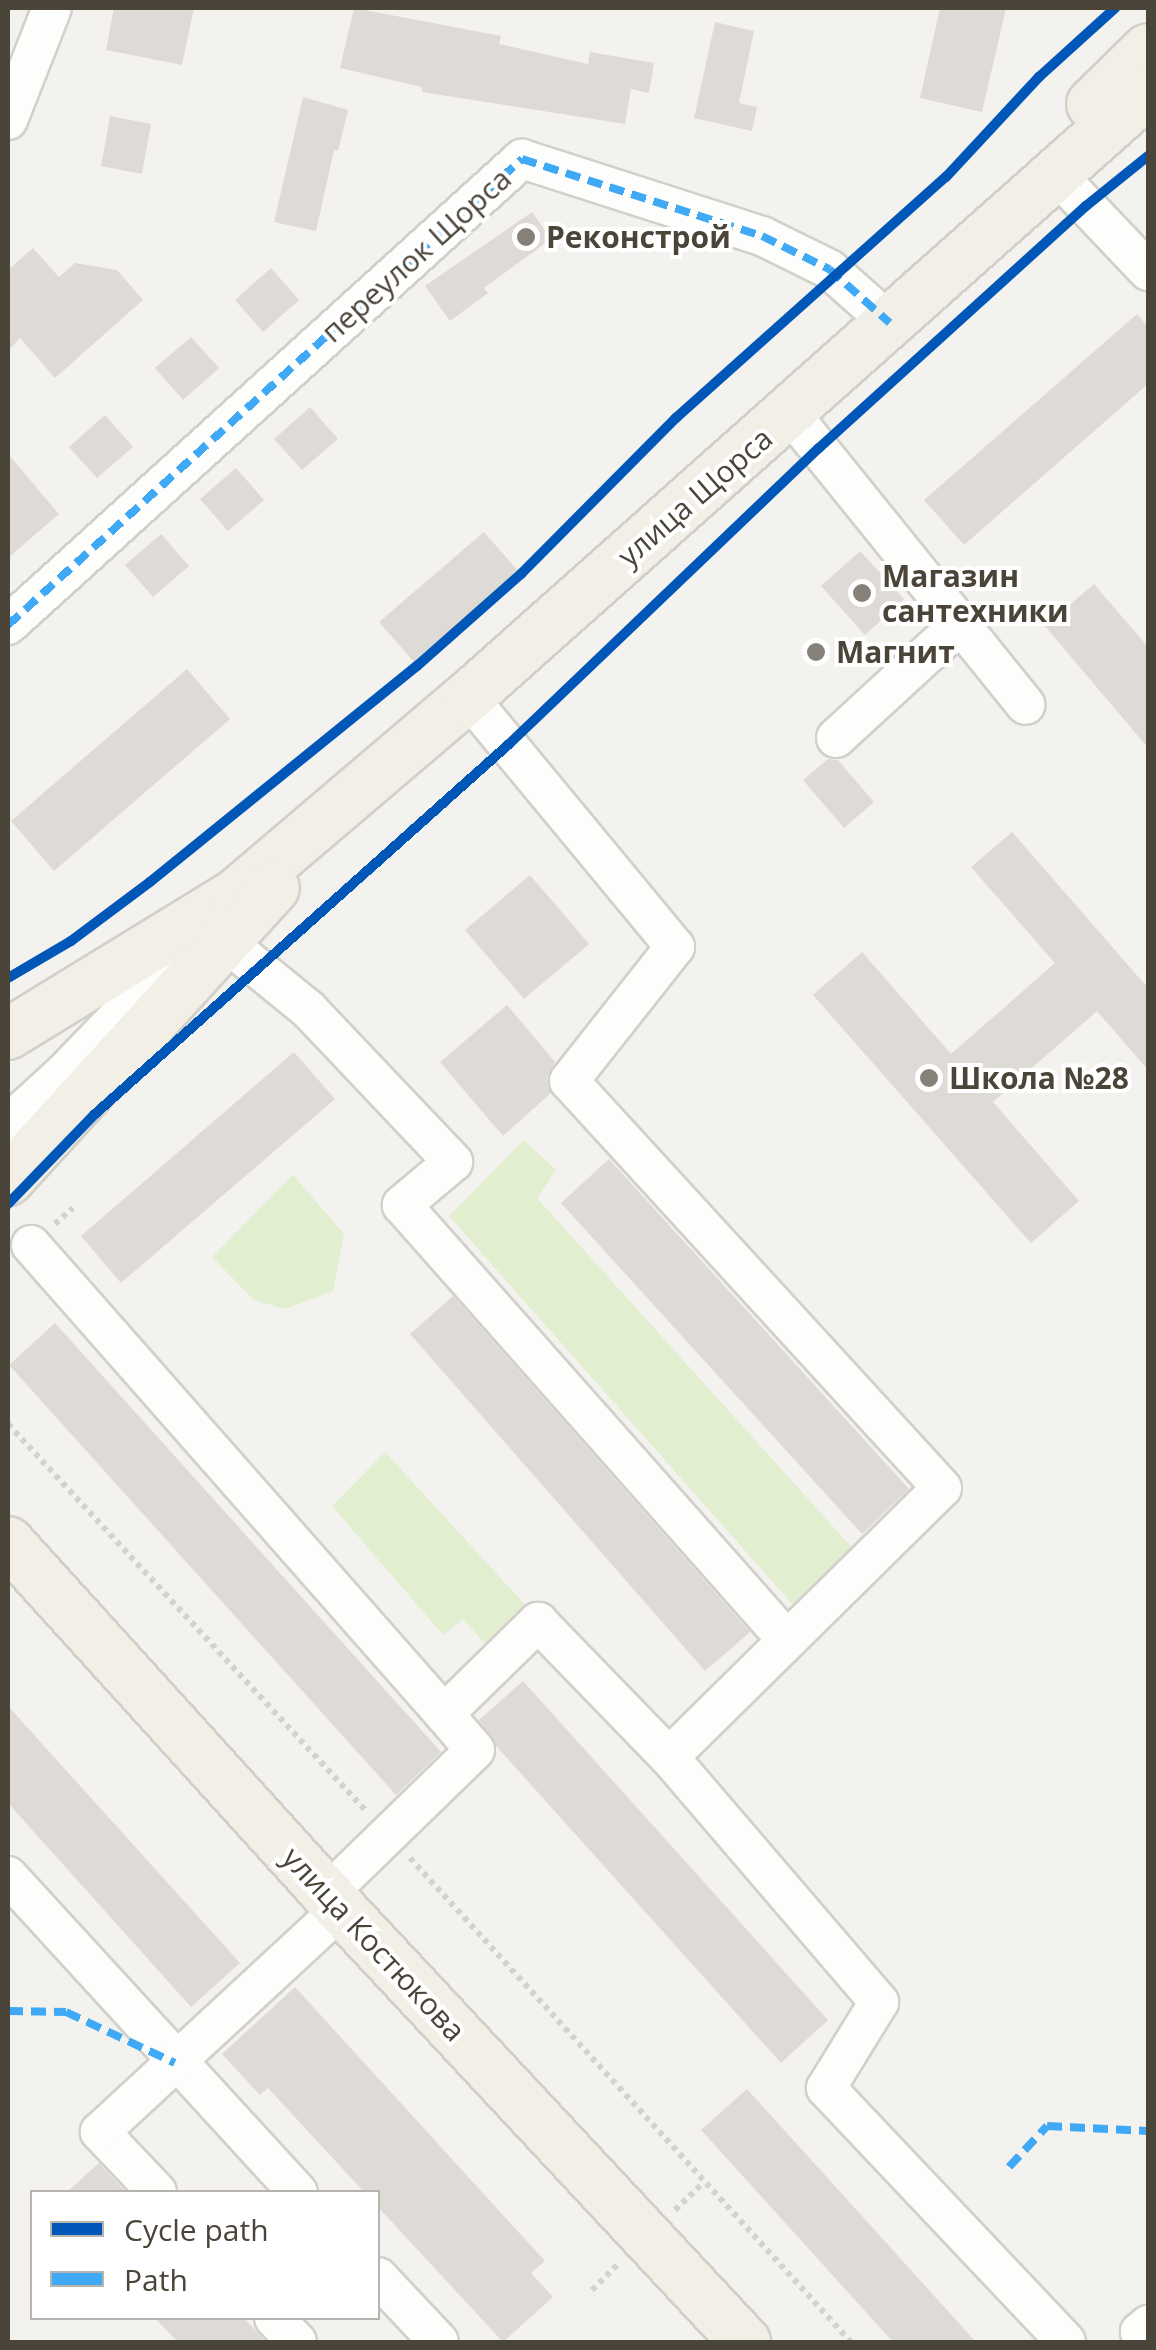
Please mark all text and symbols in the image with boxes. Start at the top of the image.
street label: переулок Щорса [314,160,518,350]
place label: Реконстрой [546,219,731,255]
marker: Реконстрой [515,226,537,248]
street label: улица Щорса [610,420,780,574]
place label: Магазин сантехники [882,558,1069,628]
marker: Магазин сантехники [851,582,873,604]
place label: Магнит [836,634,955,670]
marker: Магнит [805,641,827,663]
place label: Школа №28 [949,1060,1129,1096]
marker: Школа №28 [918,1067,940,1089]
street label: улица Костюкова [275,1840,473,2048]
legend [30,2190,380,2320]
text: Cycle path [124,2209,269,2250]
text: Path [124,2259,188,2300]

